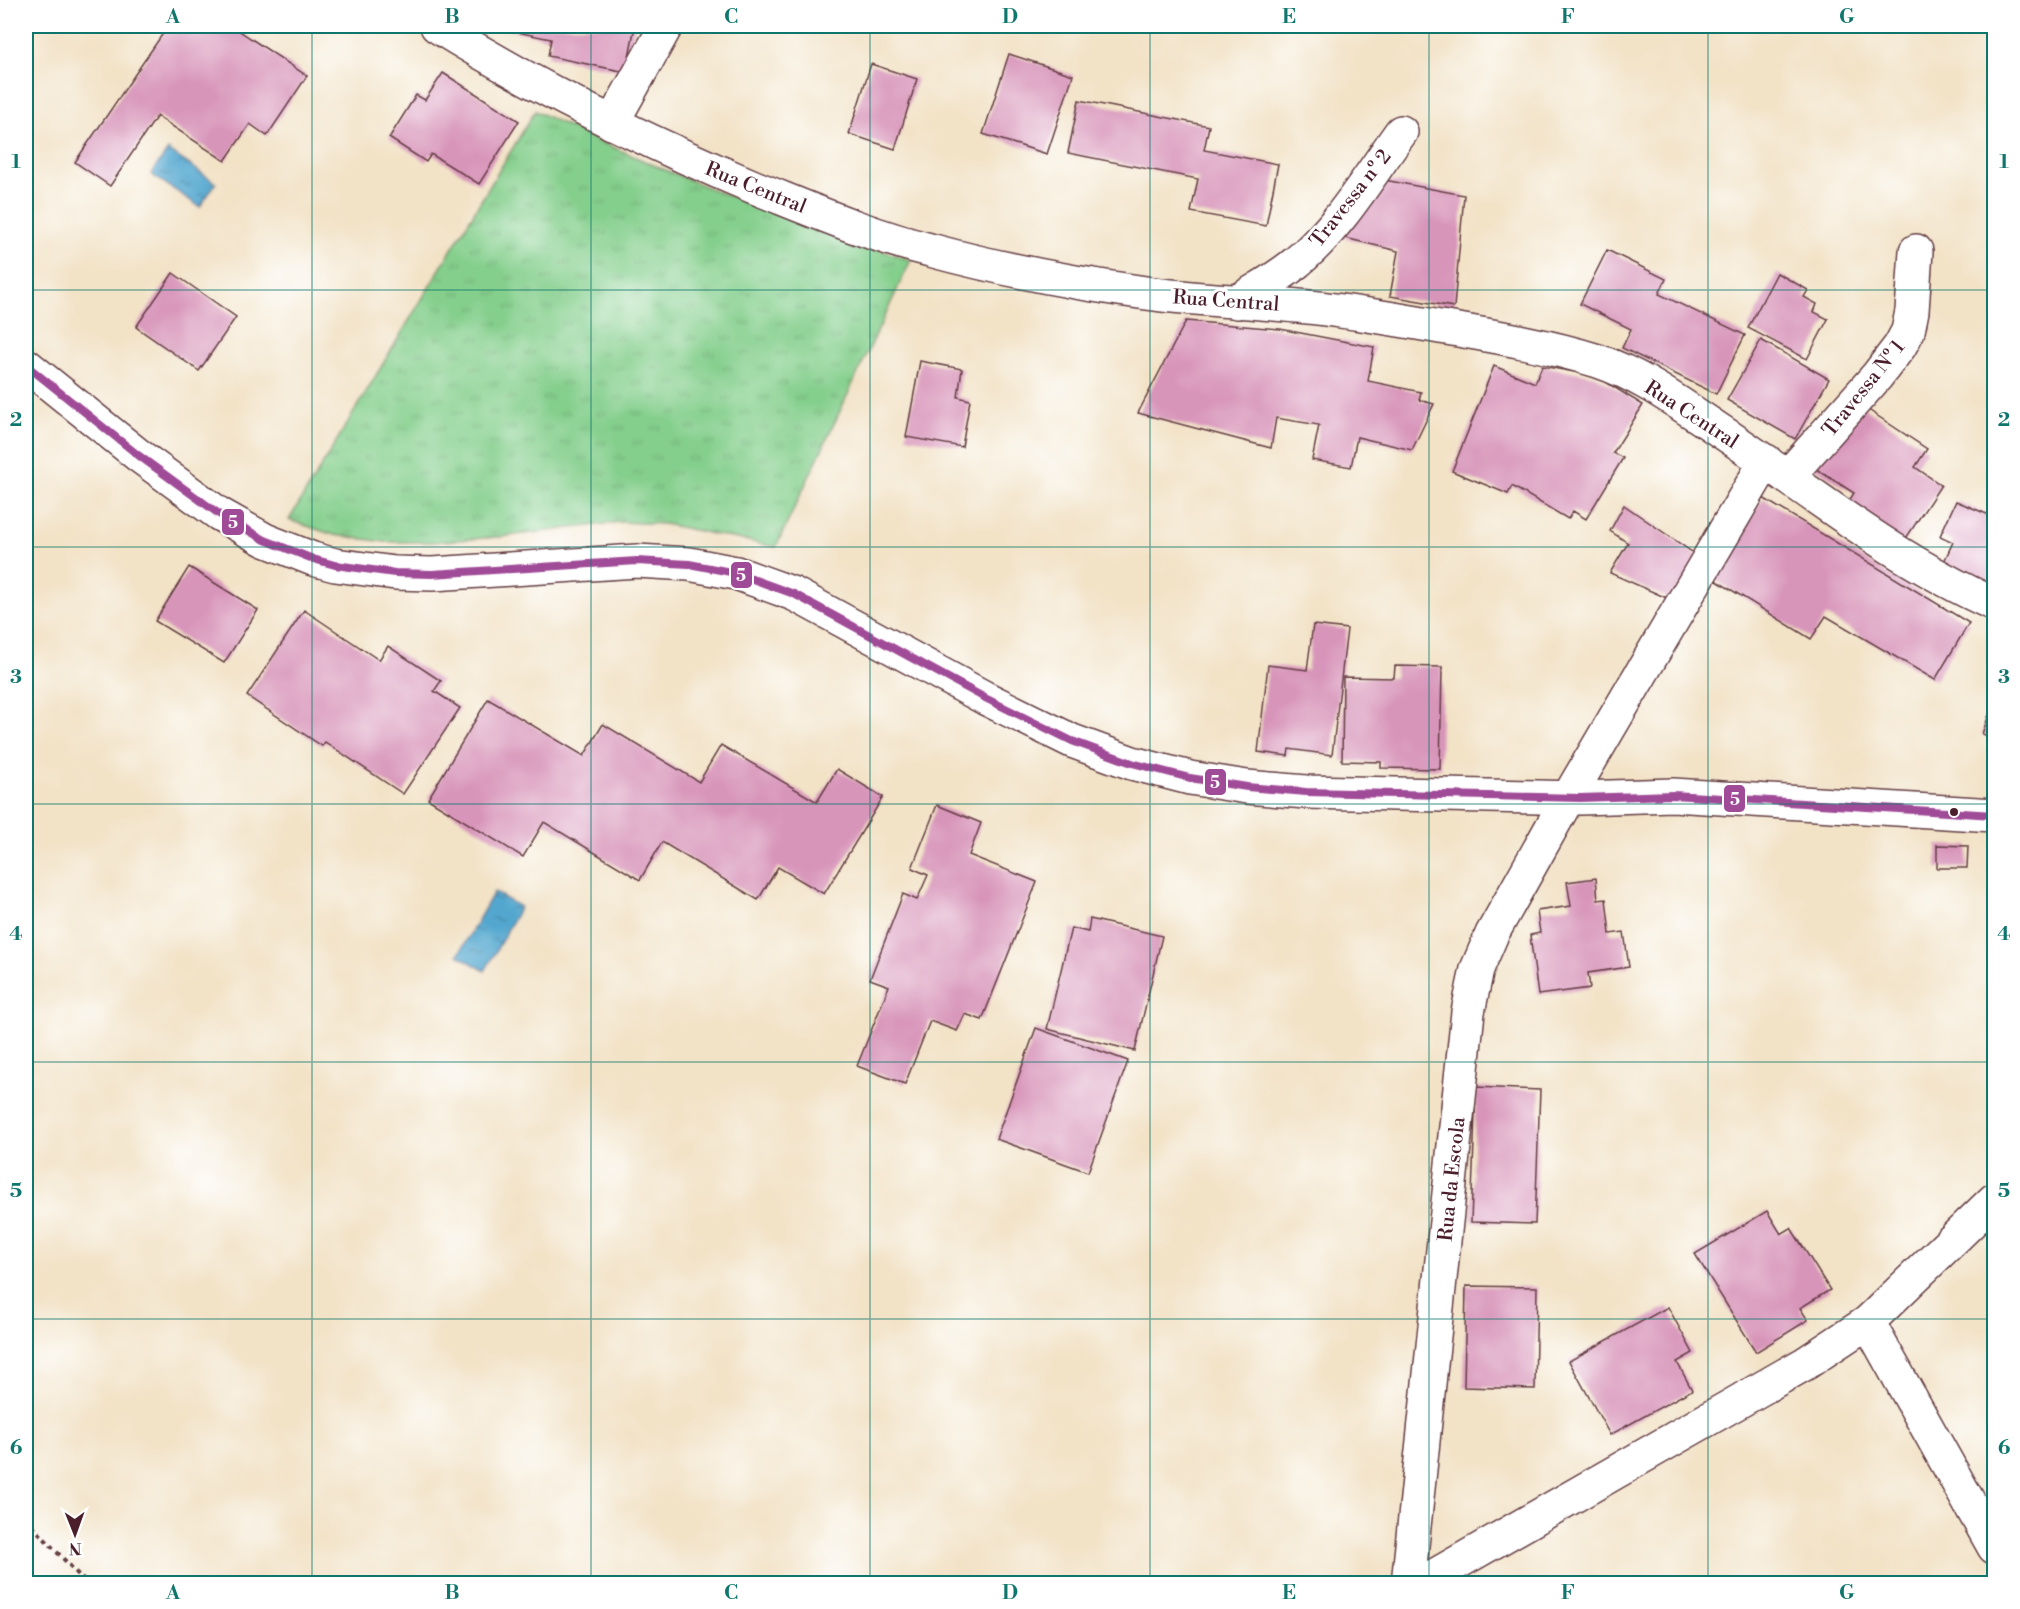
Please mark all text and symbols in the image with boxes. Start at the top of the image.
text: A [165,5,181,30]
text: B [444,5,460,30]
text: C [724,5,738,30]
text: D [1002,5,1018,30]
text: E [1282,5,1296,30]
text: F [1561,5,1575,30]
text: G [1839,5,1855,30]
street label: Travessa nº 2 [1305,145,1397,253]
text: 1 [11,150,21,175]
text: 1 [1999,150,2009,175]
street label: Rua Central [701,157,810,220]
street label: Rua Central [1172,285,1280,318]
street label: Travessa Nº 1 [1817,335,1911,443]
street label: Rua Central [1640,376,1743,455]
text: 2 [10,408,22,433]
text: 2 [1998,408,2010,433]
line badge: 5 [221,508,245,536]
text: 5 [228,513,238,533]
line badge: 5 [730,561,753,589]
text: 5 [736,566,746,586]
text: 3 [10,665,22,690]
text: 3 [1998,665,2010,690]
line badge: 5 [1204,768,1227,796]
text: 5 [1210,773,1220,793]
line badge: 5 [1723,784,1746,813]
text: 5 [1730,790,1740,810]
unlabelled marker [1948,806,1960,818]
text: 4 [9,922,23,947]
text: 4 [1997,922,2011,947]
street label: Rua da Escola [1434,1115,1472,1243]
text: 5 [10,1179,22,1204]
text: 5 [1998,1179,2010,1204]
text: 6 [10,1436,23,1461]
text: 6 [1998,1436,2011,1461]
north arrow [45,1504,105,1564]
text: N [68,1538,82,1558]
text: A [165,1581,181,1606]
text: B [444,1581,460,1606]
text: C [724,1581,738,1606]
text: D [1002,1581,1018,1606]
text: E [1282,1581,1296,1606]
text: F [1561,1581,1575,1606]
text: G [1839,1581,1855,1606]

